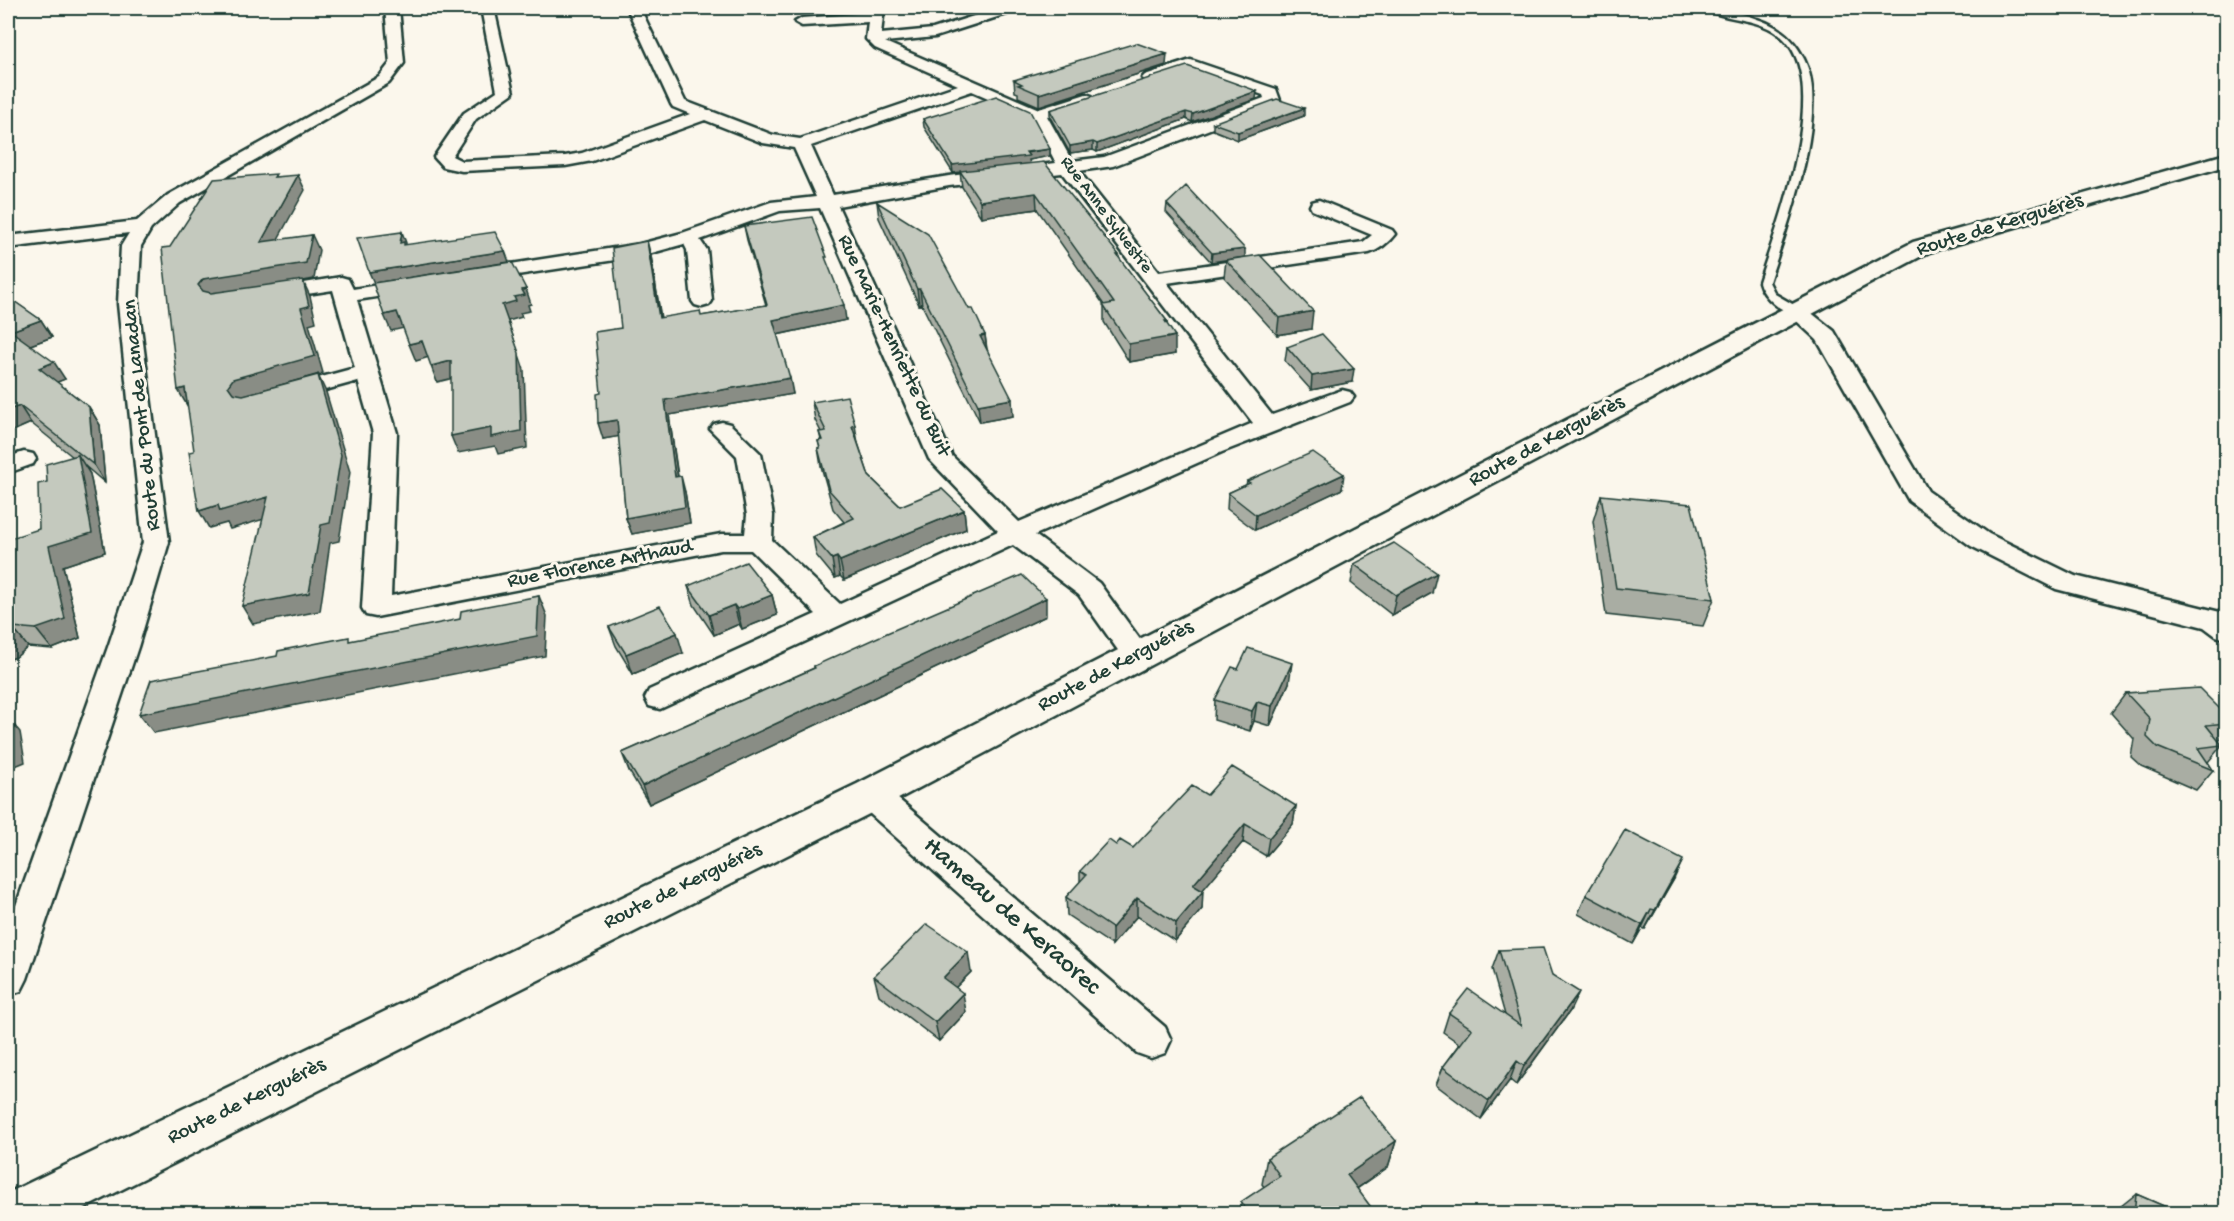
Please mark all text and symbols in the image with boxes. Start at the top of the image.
street label: Rue Anne Sylvestre [1055,152,1157,278]
street label: Route de Kerguérès [1914,188,2087,263]
street label: Rue Marie-Henriette du Buit [831,231,956,463]
street label: Route du Pont de Lanadan [118,298,168,532]
street label: Route de Kerguérès [1465,390,1630,494]
street label: Rue Florence Arthaud [506,535,696,595]
street label: Route de Kerguérès [1034,615,1199,719]
street label: Hameau de Keraorec [916,831,1107,1003]
street label: Route de Kerguérès [600,837,767,936]
street label: Route de Kerguérès [164,1052,331,1151]

